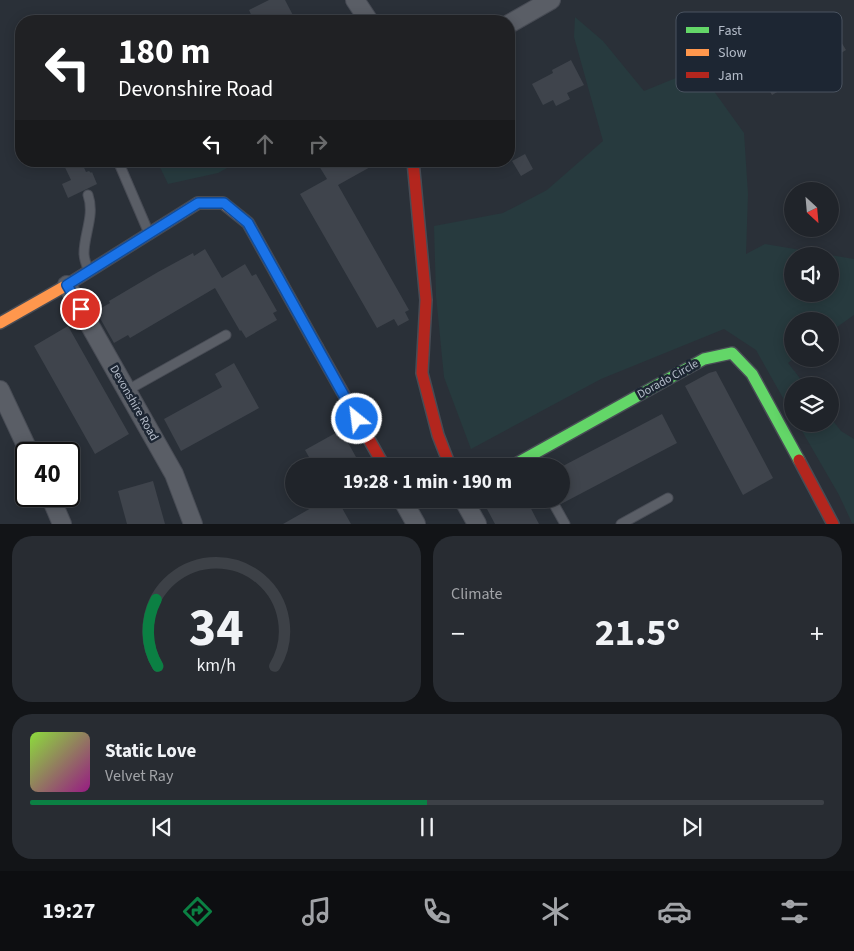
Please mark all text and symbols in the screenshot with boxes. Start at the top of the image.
legend [676,12,842,92]
text: Fast [718,21,742,41]
text: 180 m [118,27,210,77]
icon: left [35,35,100,100]
text: Slow [718,43,747,63]
text: Jam [718,66,743,86]
text: Devonshire Road [118,73,273,105]
icon: left [198,130,226,158]
icon: ahead [251,130,279,158]
icon: right [304,130,332,158]
north arrow [784,182,839,238]
map controls [784,182,839,432]
button: sound [784,247,839,302]
pin [60,288,102,330]
icon: arrive [67,295,95,323]
button: search [784,312,839,367]
street label: Dorado Circle [634,355,702,403]
street label: Devonshire Road [105,362,163,444]
button: layers [784,377,839,432]
position arrow [330,392,382,444]
speed limit sign: 40 [15,442,80,507]
text: 19:28 · 1 min · 190 m [343,469,512,496]
text: Climate [451,583,502,605]
text: 34 [189,592,244,666]
text: 21.5° [595,606,680,660]
text: − [451,614,465,654]
text: + [810,614,824,654]
text: km/h [197,653,236,678]
text: Static Love [105,738,196,765]
text: Velvet Ray [105,765,173,787]
icon: previous [148,813,176,841]
icon: pause [413,813,441,841]
icon: next [678,813,706,841]
icon: directions [180,894,215,929]
icon: music [299,894,334,929]
icon: phone [419,894,454,929]
icon: climate [538,894,573,929]
icon: car [657,894,692,929]
icon: filters [777,894,812,929]
text: 19:27 [42,895,95,927]

